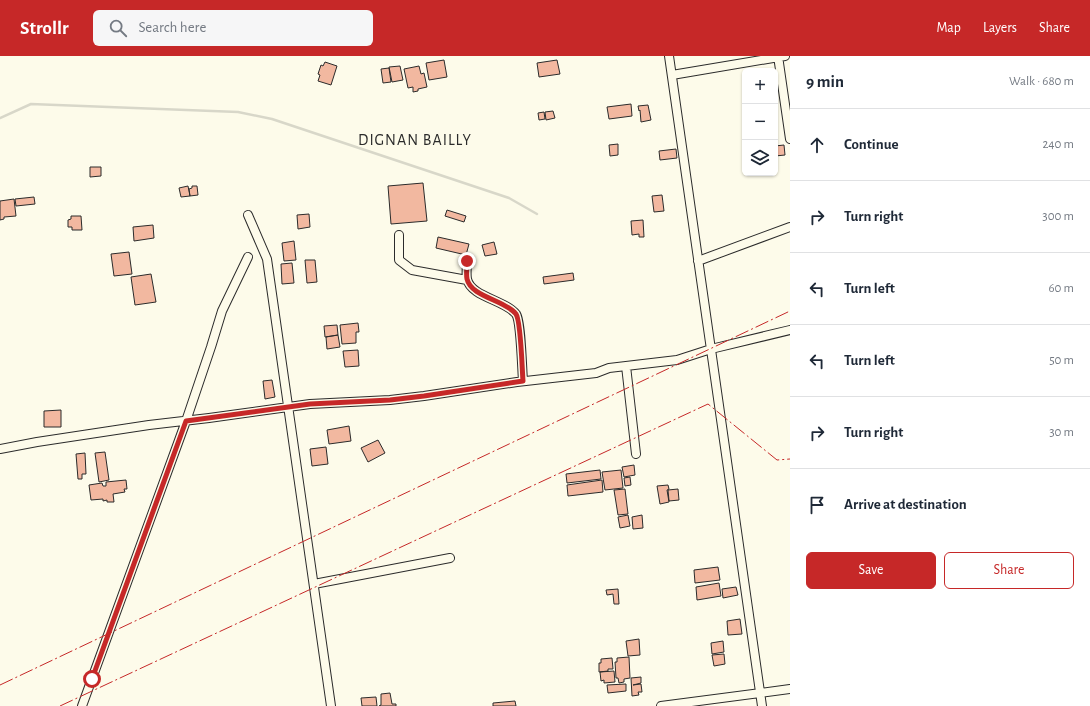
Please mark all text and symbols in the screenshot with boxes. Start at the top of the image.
search box [93,10,373,46]
icon: search [107,17,129,39]
text: Strollr [20,19,69,38]
text: Search here [139,20,206,35]
text: Map [936,21,961,35]
text: Layers [983,21,1017,35]
text: Share [1039,21,1070,35]
map controls [742,68,778,176]
button: + [742,68,778,104]
text: 9 min [806,73,844,90]
text: Walk · 680 m [1009,75,1074,88]
button: − [742,104,778,140]
district label: DIGNAN BAILLY [358,132,472,148]
icon: ahead [806,134,828,156]
text: Continue [844,137,899,152]
text: 240 m [1042,138,1074,151]
button: layers [742,140,778,176]
icon: right [806,206,828,228]
text: Turn right [844,209,903,224]
text: 300 m [1042,210,1074,223]
route end [458,252,476,270]
icon: left [806,278,828,300]
text: Turn left [844,281,895,296]
text: 60 m [1048,282,1074,295]
icon: left [806,350,828,372]
text: Turn left [844,353,895,368]
text: 50 m [1049,354,1074,367]
icon: right [806,422,828,444]
text: Turn right [844,425,903,440]
text: 30 m [1049,426,1074,439]
icon: arrive [806,494,828,516]
text: Arrive at destination [844,497,967,512]
button: Save [806,552,936,589]
button: Share [944,552,1074,589]
route start [83,670,101,688]

